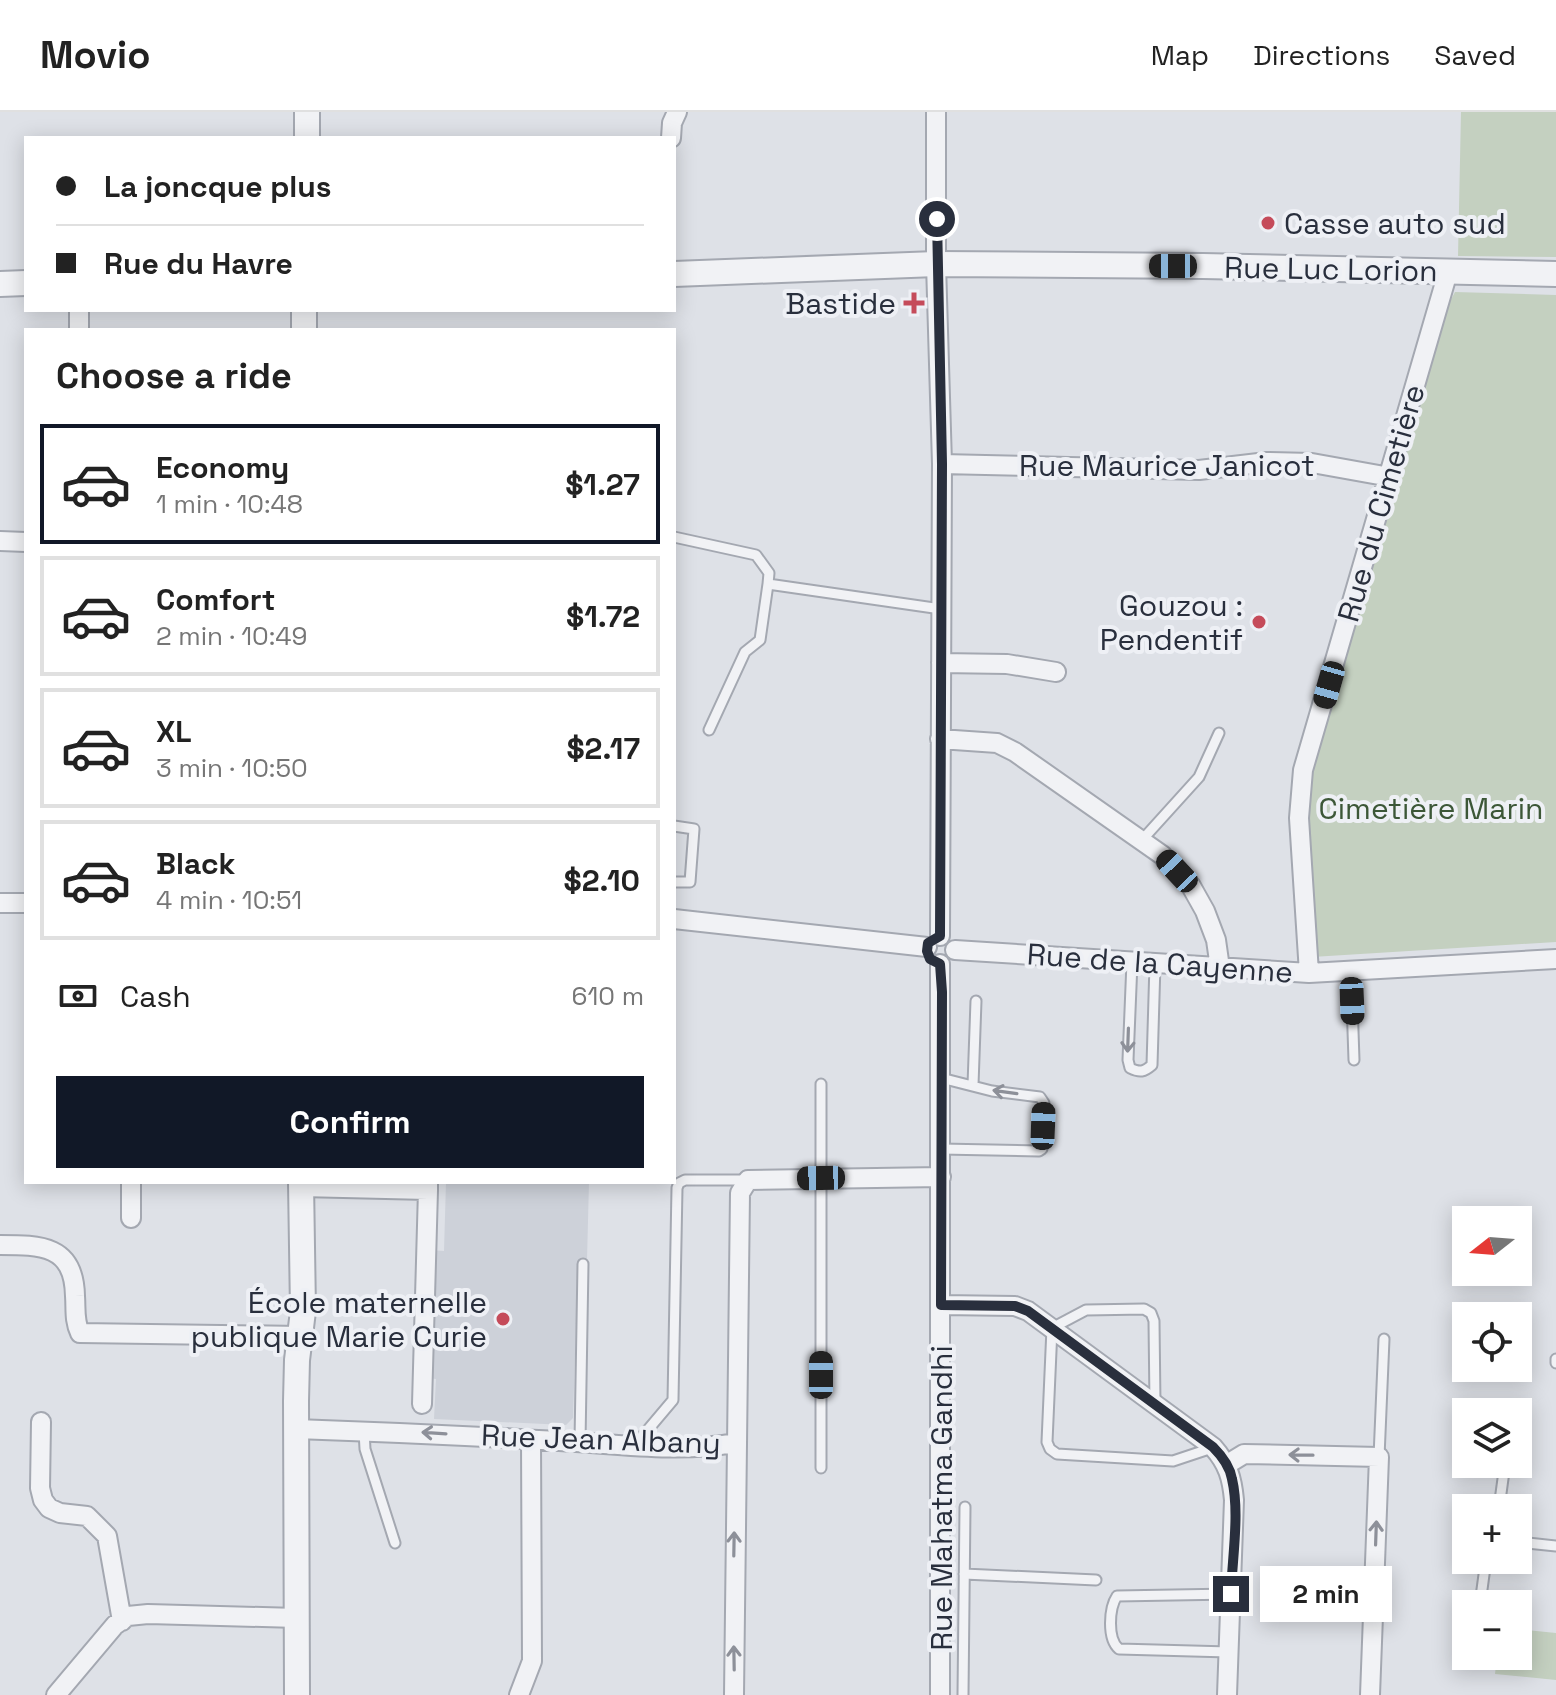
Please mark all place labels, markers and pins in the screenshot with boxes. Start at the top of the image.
place label: Casse auto sud [1284,204,1506,243]
marker: Casse auto sud [1259,214,1277,232]
place label: Bastide [785,284,896,323]
marker: Bastide [903,292,925,314]
place label: Gouzou : Pendentif [1100,586,1243,659]
marker: Gouzou : Pendentif [1250,613,1268,631]
place label: École maternelle publique Marie Curie [191,1283,487,1356]
marker: École maternelle publique Marie Curie [494,1310,512,1328]

